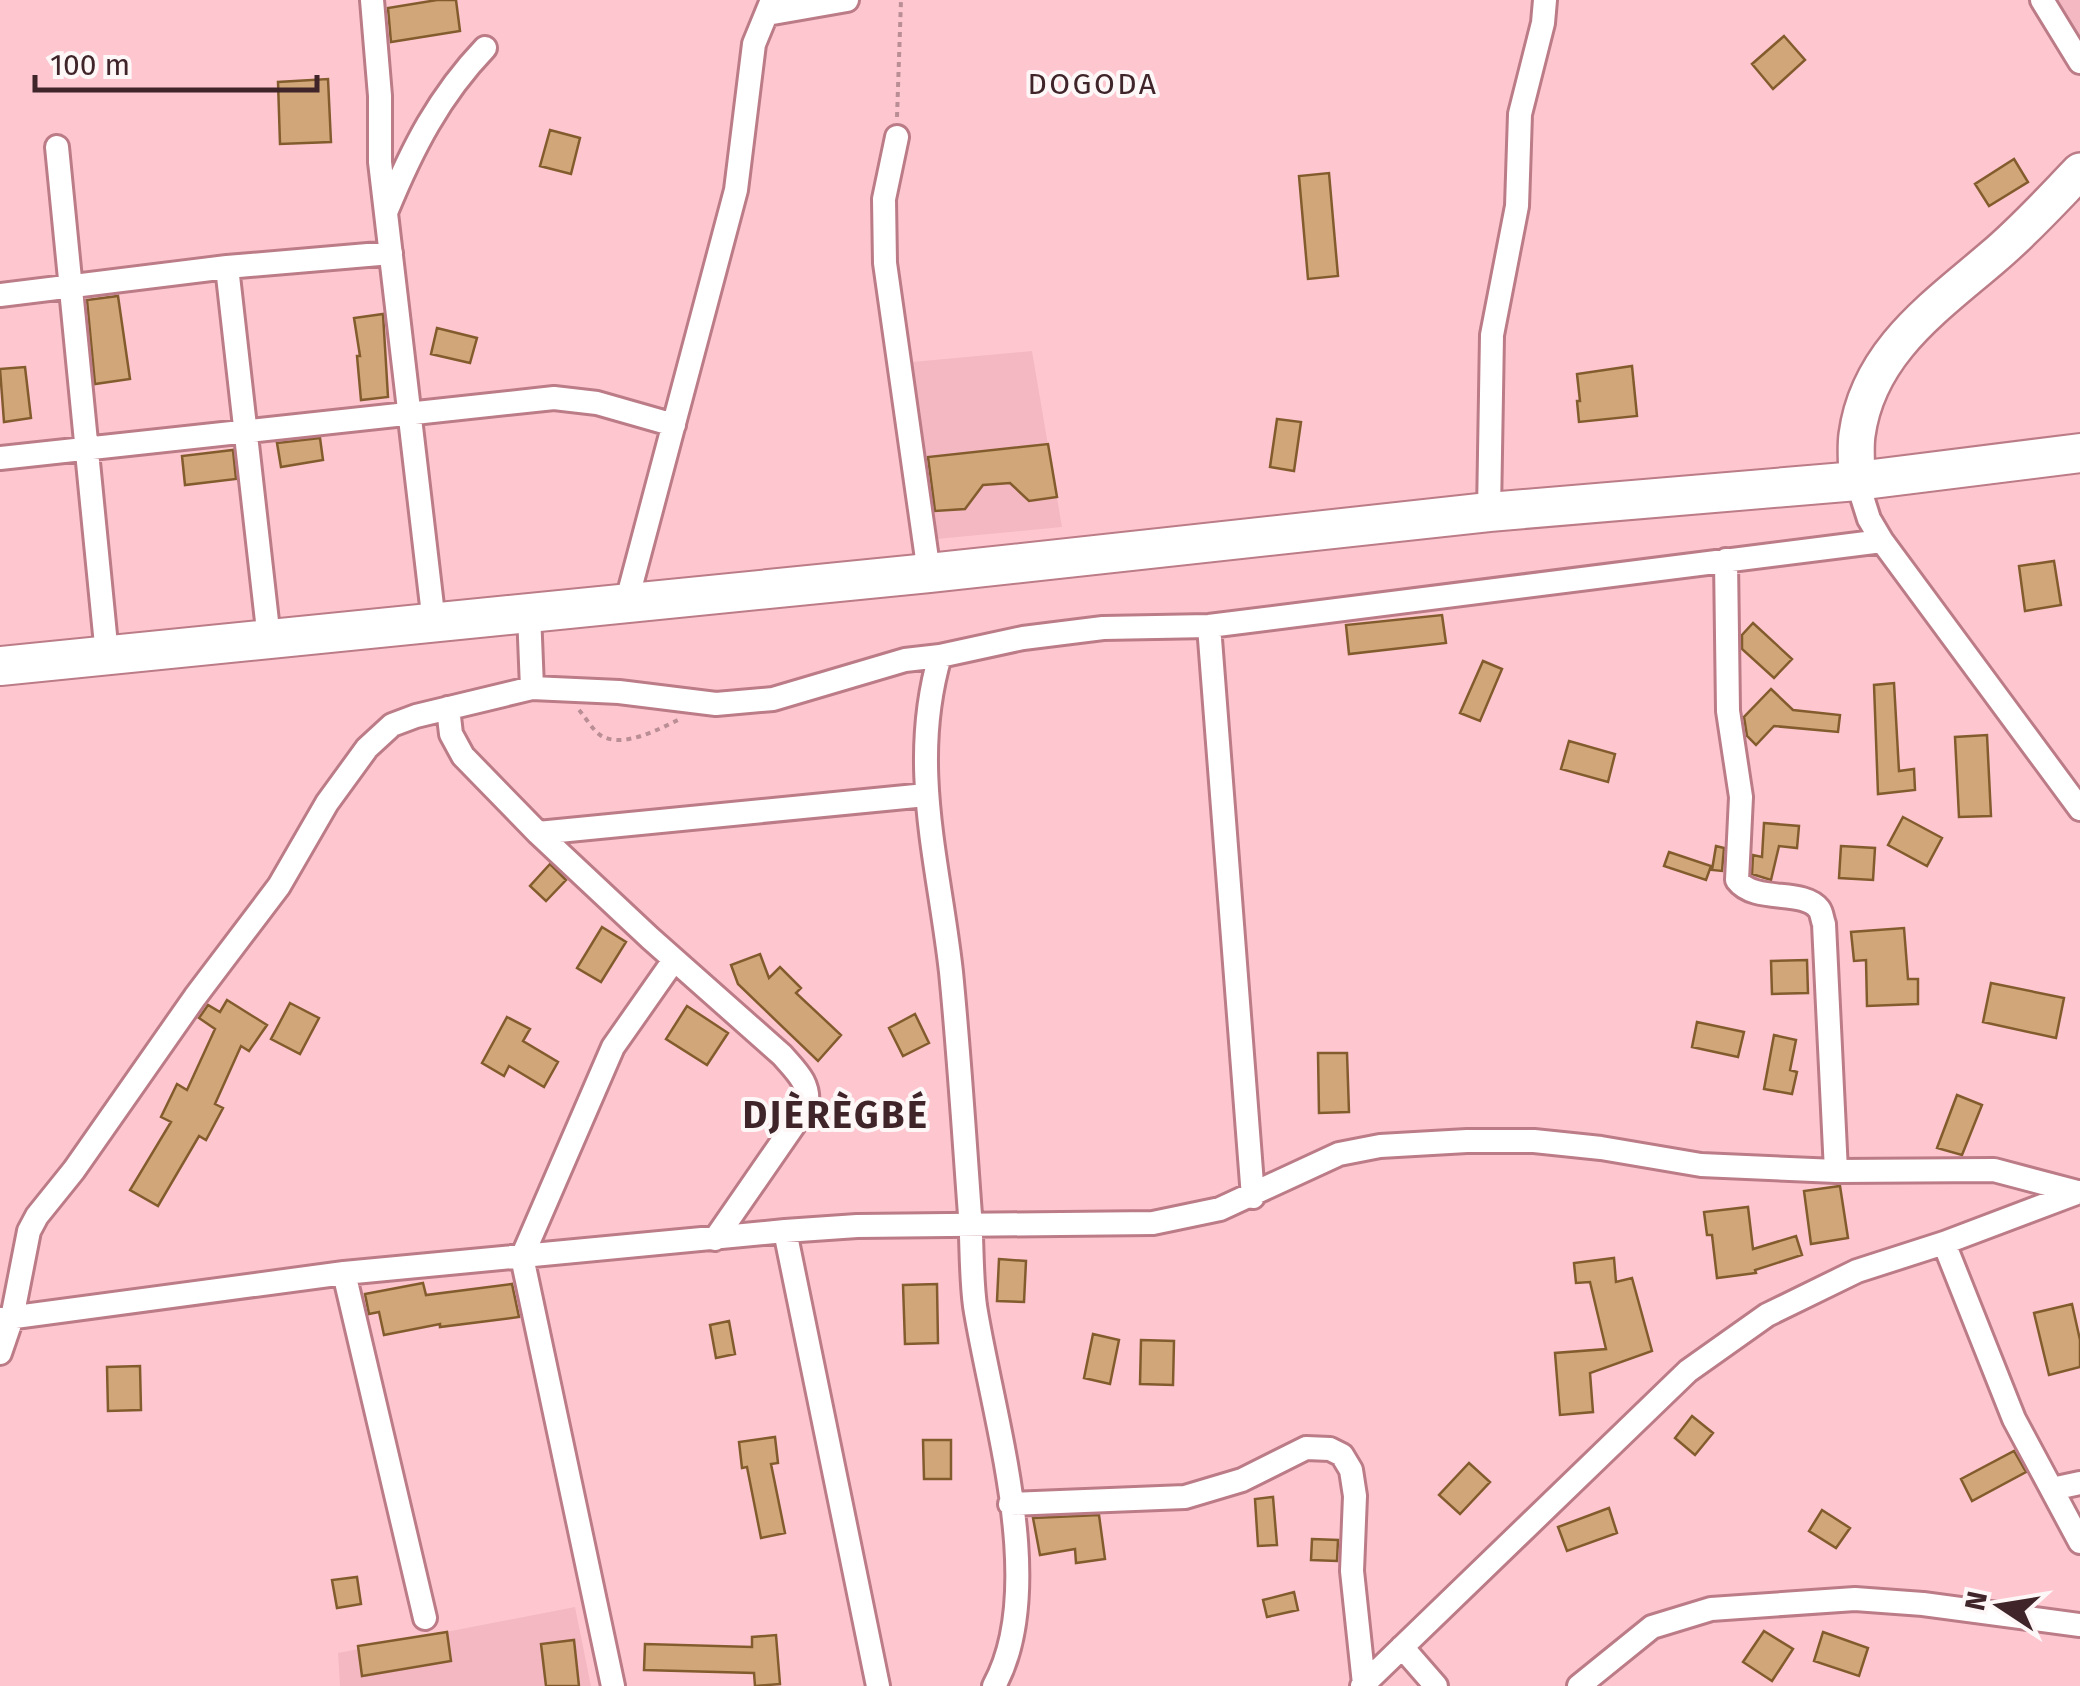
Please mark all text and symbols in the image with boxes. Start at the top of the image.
scale bar [35,30,318,92]
text: 100 m [50,47,130,83]
district label: DOGODA [1028,66,1158,102]
district label: DJÈRÈGBÉ [742,1090,930,1138]
north arrow [1950,1556,2050,1656]
text: N [1958,1588,1994,1613]

